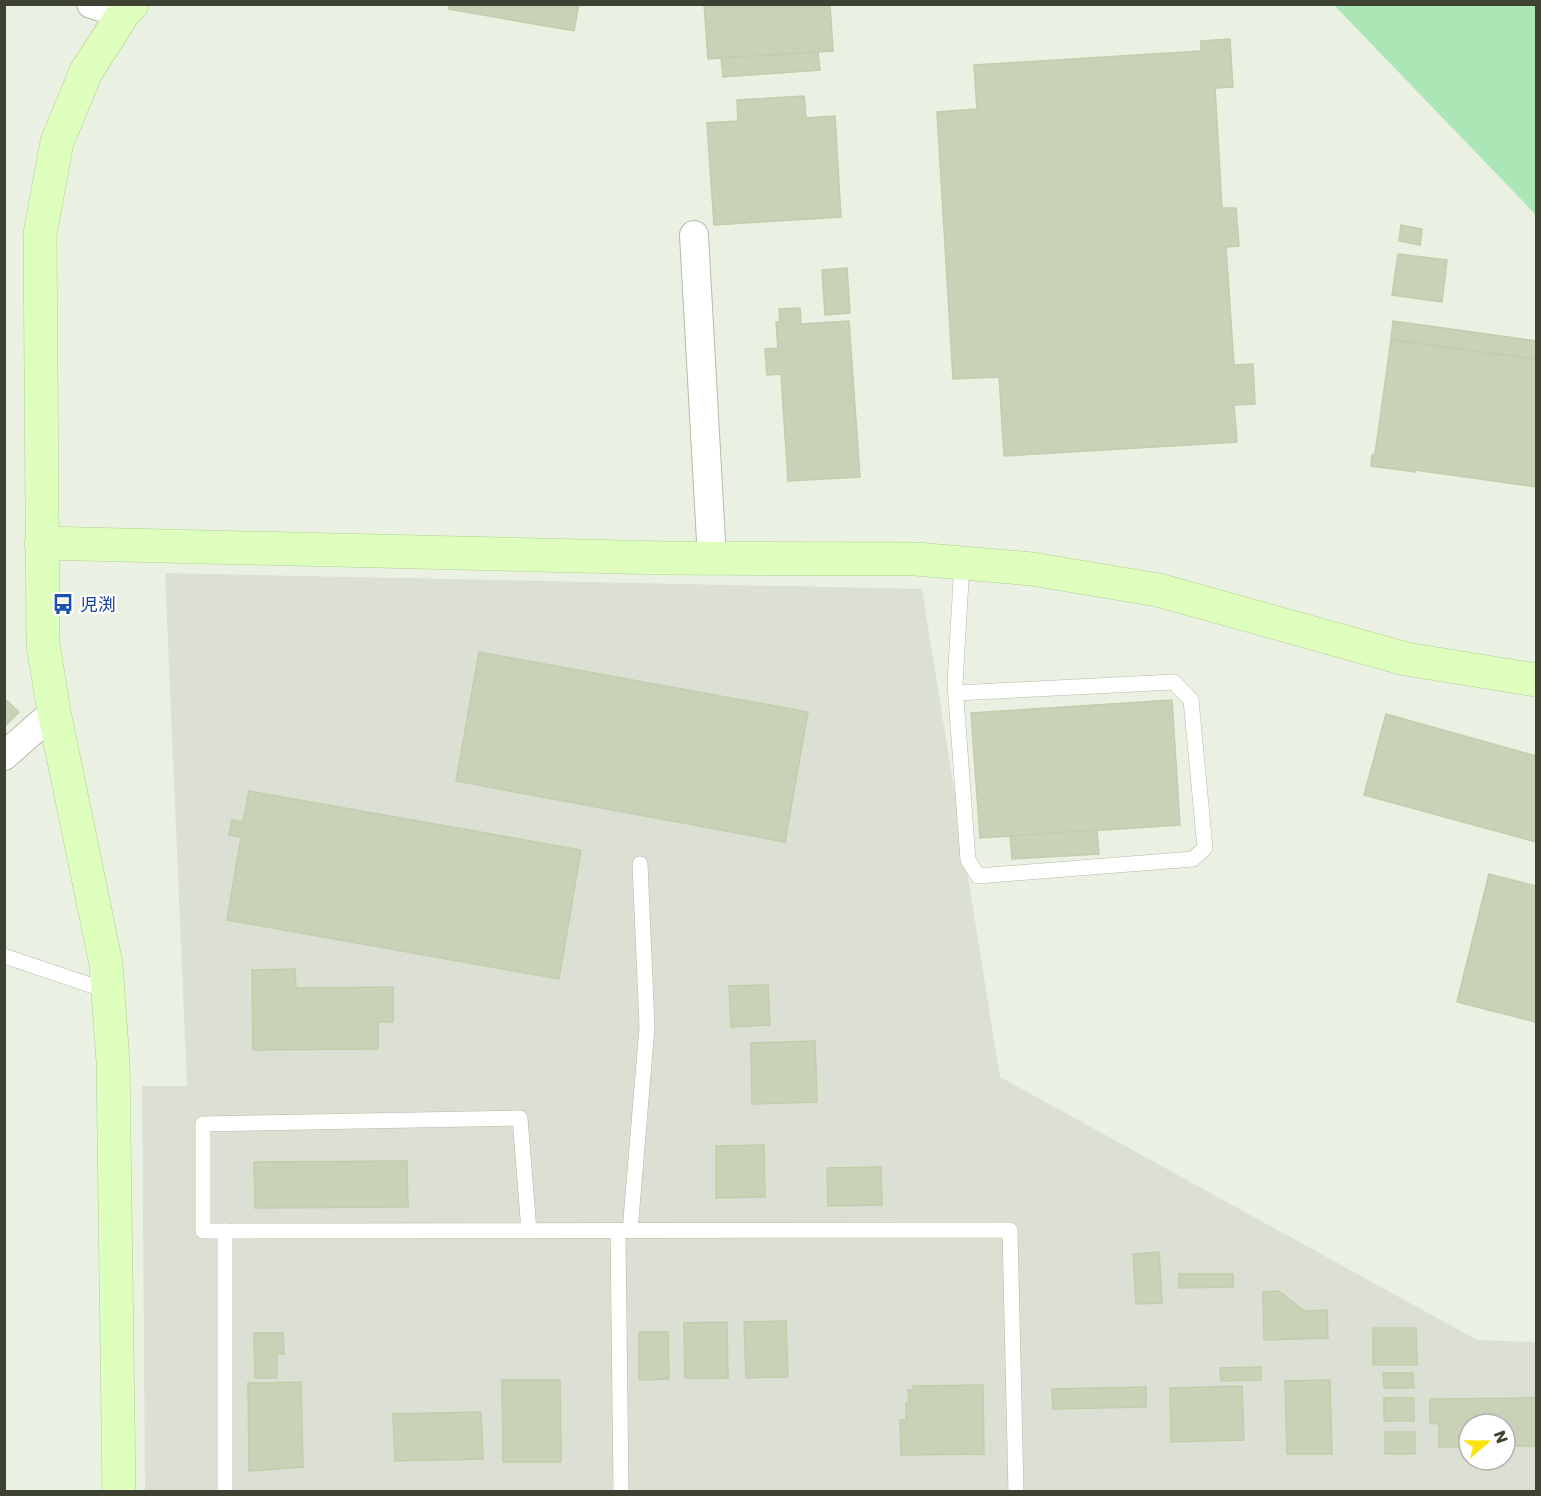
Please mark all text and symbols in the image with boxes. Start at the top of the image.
bus stop icon: 児渕 [51,592,75,616]
place label: 児渕 [80,592,116,617]
north arrow [1457,1412,1517,1472]
text: N [1488,1427,1513,1447]

